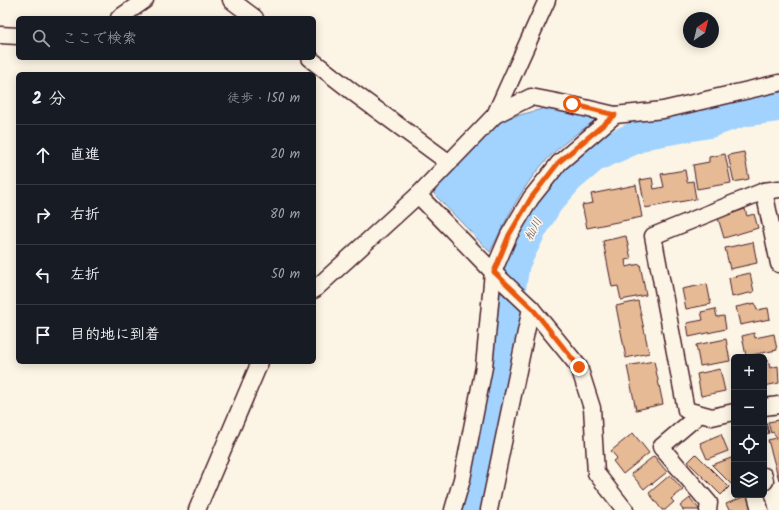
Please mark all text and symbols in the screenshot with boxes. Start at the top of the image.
north arrow [683,12,719,48]
search box [16,16,316,60]
icon: search [30,27,52,49]
text: ここで検索 [62,27,137,51]
text: 2 分 [32,86,65,113]
text: 徒歩 · 150 m [227,88,300,109]
route start [563,95,581,113]
text: 直進 [70,143,100,167]
icon: ahead [32,144,54,166]
text: 20 m [270,144,300,165]
text: 右折 [70,203,100,227]
icon: right [32,204,54,226]
text: 80 m [270,204,300,225]
water label: 杣川 [519,214,547,244]
text: 左折 [70,263,100,287]
icon: left [32,264,54,286]
text: 50 m [271,264,300,285]
text: 目的地に到着 [70,323,160,347]
icon: arrive [32,324,54,346]
map controls [731,354,767,498]
button: + [731,354,767,390]
route end [570,358,588,376]
button: − [731,390,767,426]
button: locate [731,426,767,462]
button: layers [731,462,767,498]

